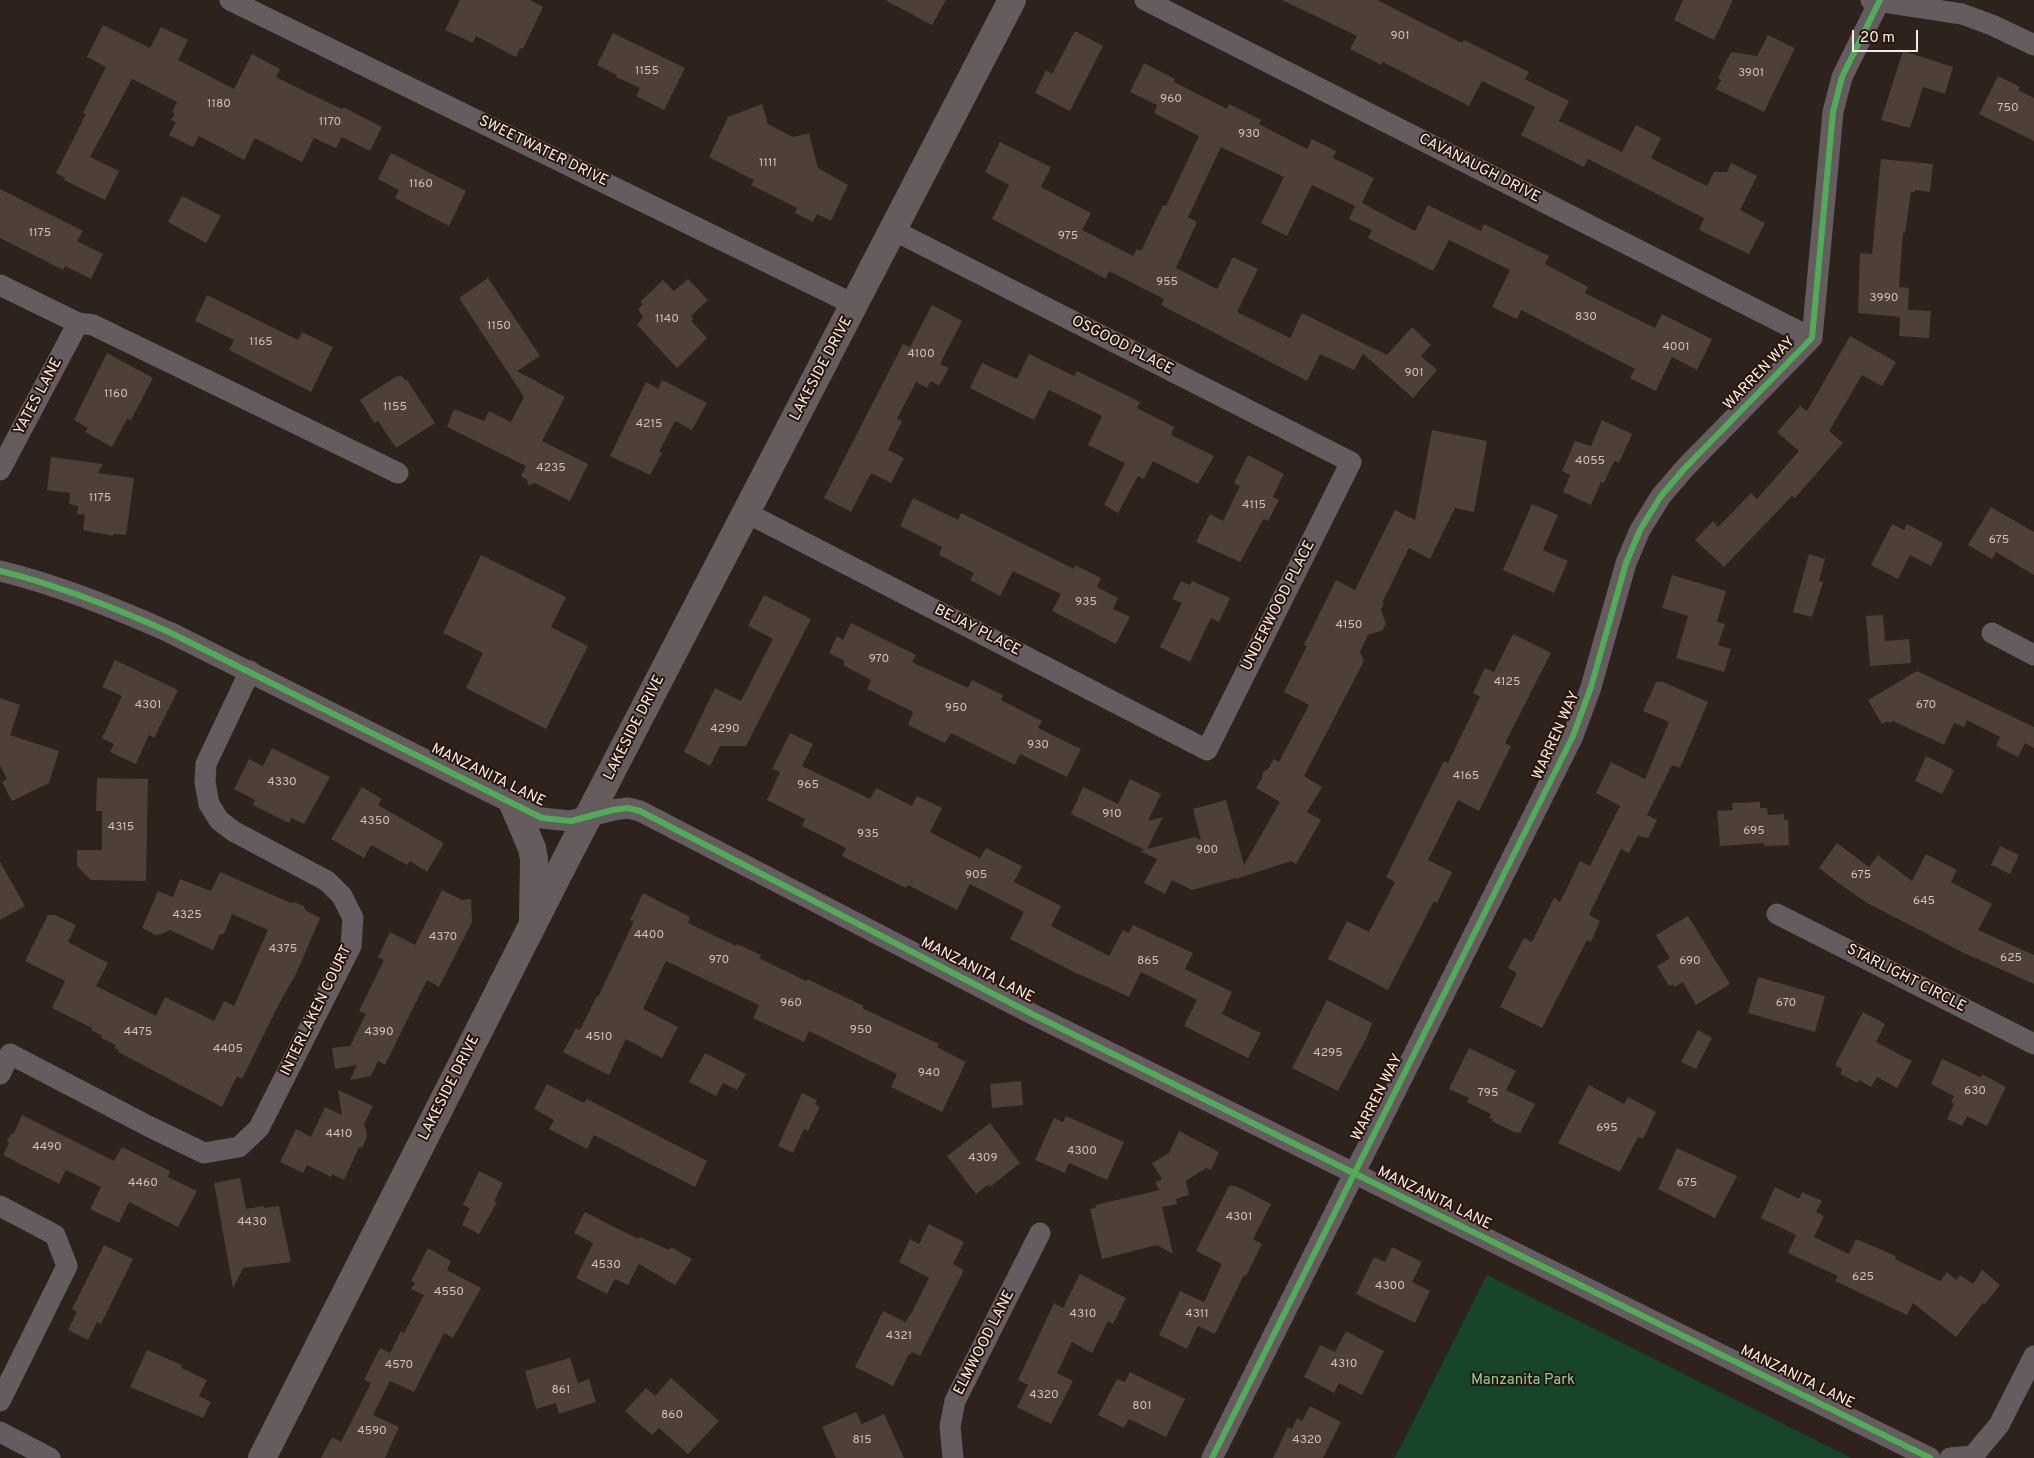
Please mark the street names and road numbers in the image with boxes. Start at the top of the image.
street label: SWEETWATER DRIVE [475,113,611,191]
street label: CAVANAUGH DRIVE [1415,131,1543,207]
street label: OSGOOD PLACE [1068,313,1176,379]
street label: LAKESIDE DRIVE [787,314,857,424]
street label: WARREN WAY [1720,334,1800,414]
street label: YATES LANE [11,355,67,439]
street label: UNDERWOOD PLACE [1238,538,1320,674]
street label: BEJAY PLACE [931,602,1023,660]
street label: LAKESIDE DRIVE [601,672,669,784]
street label: WARREN WAY [1529,689,1585,783]
street label: MANZANITA LANE [428,741,548,811]
street label: MANZANITA LANE [917,935,1037,1007]
street label: STARLIGHT CIRCLE [1843,941,1969,1017]
street label: INTERLAKEN COURT [278,943,356,1079]
street label: LAKESIDE DRIVE [416,1032,484,1144]
street label: WARREN WAY [1348,1052,1408,1144]
street label: MANZANITA LANE [1374,1164,1494,1234]
street label: ELMWOOD LANE [951,1287,1019,1399]
street label: MANZANITA LANE [1737,1343,1857,1413]

